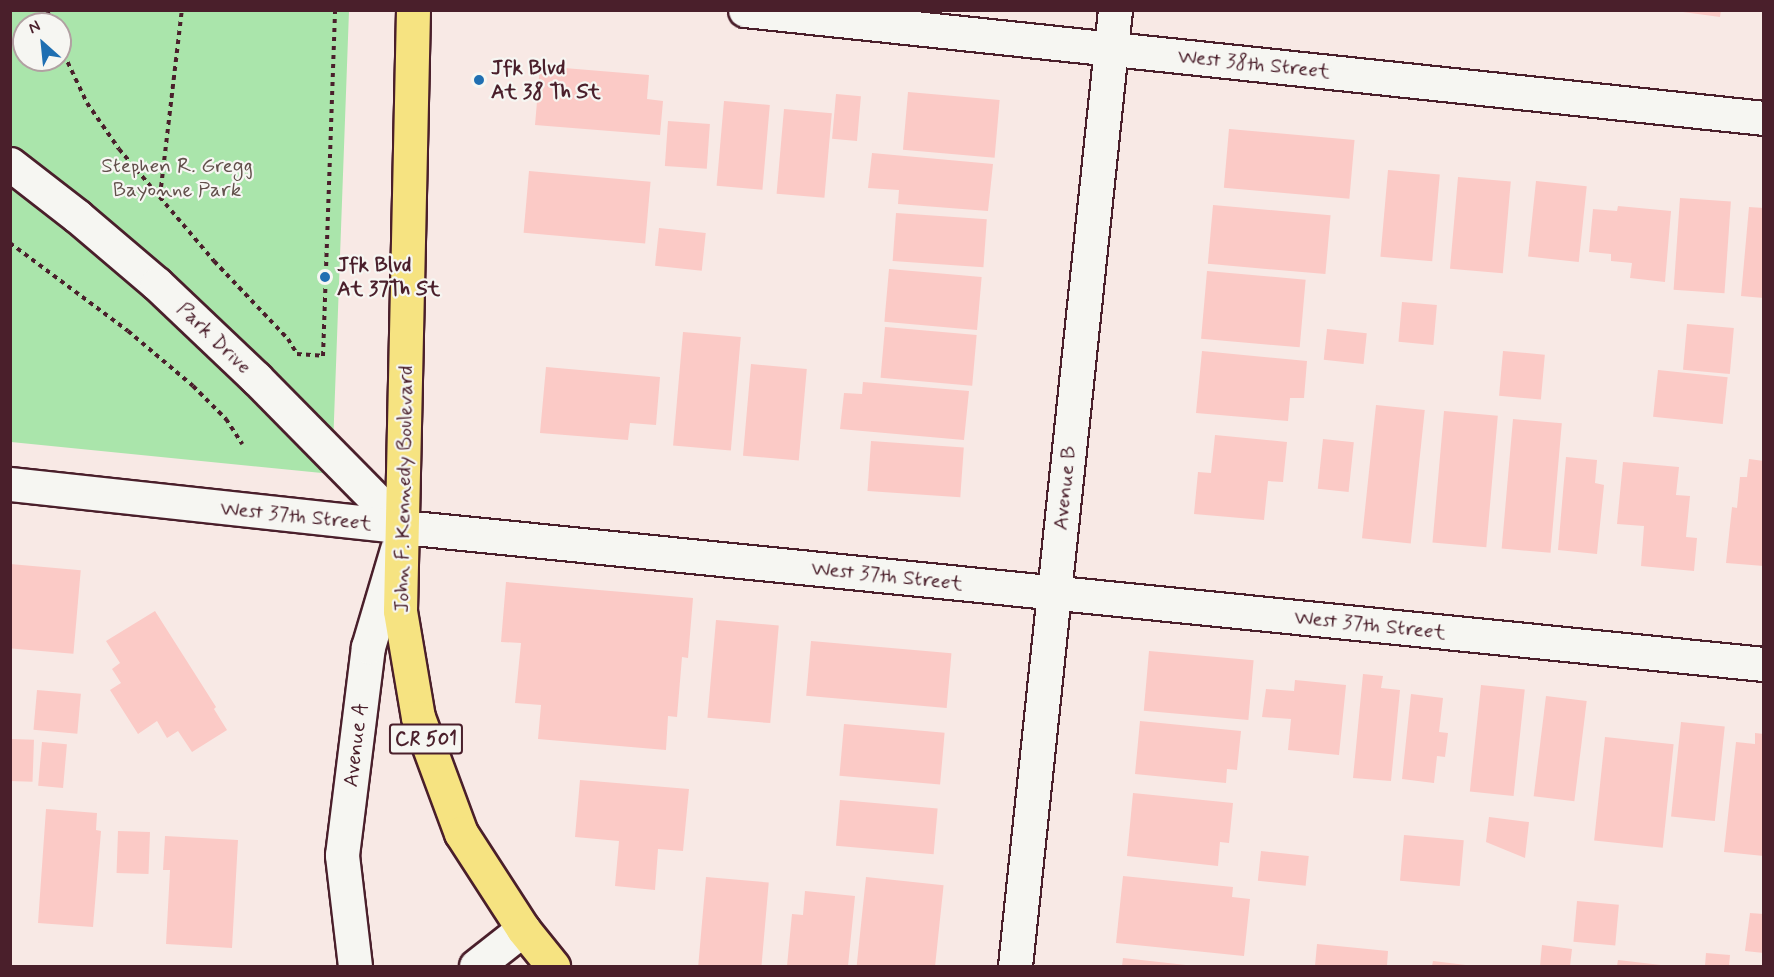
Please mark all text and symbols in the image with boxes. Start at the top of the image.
north arrow [12,12,72,72]
text: N [25,16,44,39]
street label: West 38th Street [1176,43,1332,85]
place label: Jfk Blvd At 38 Th St [491,55,596,105]
marker: Jfk Blvd At 38 Th St [472,73,486,87]
park label: Stephen R. Gregg Bayonne Park [102,153,252,203]
place label: Jfk Blvd At 37Th St [337,252,435,302]
marker: Jfk Blvd At 37Th St [318,270,332,284]
street label: Park Drive [172,296,256,380]
street label: John F. Kennedy Boulevard [389,366,419,612]
street label: Avenue B [1048,445,1082,531]
street label: West 37th Street [219,496,373,536]
street label: West 37th Street [810,556,964,596]
street label: West 37th Street [1293,605,1447,645]
street label: Avenue A [338,701,374,789]
road number: CR 501 [388,722,464,756]

